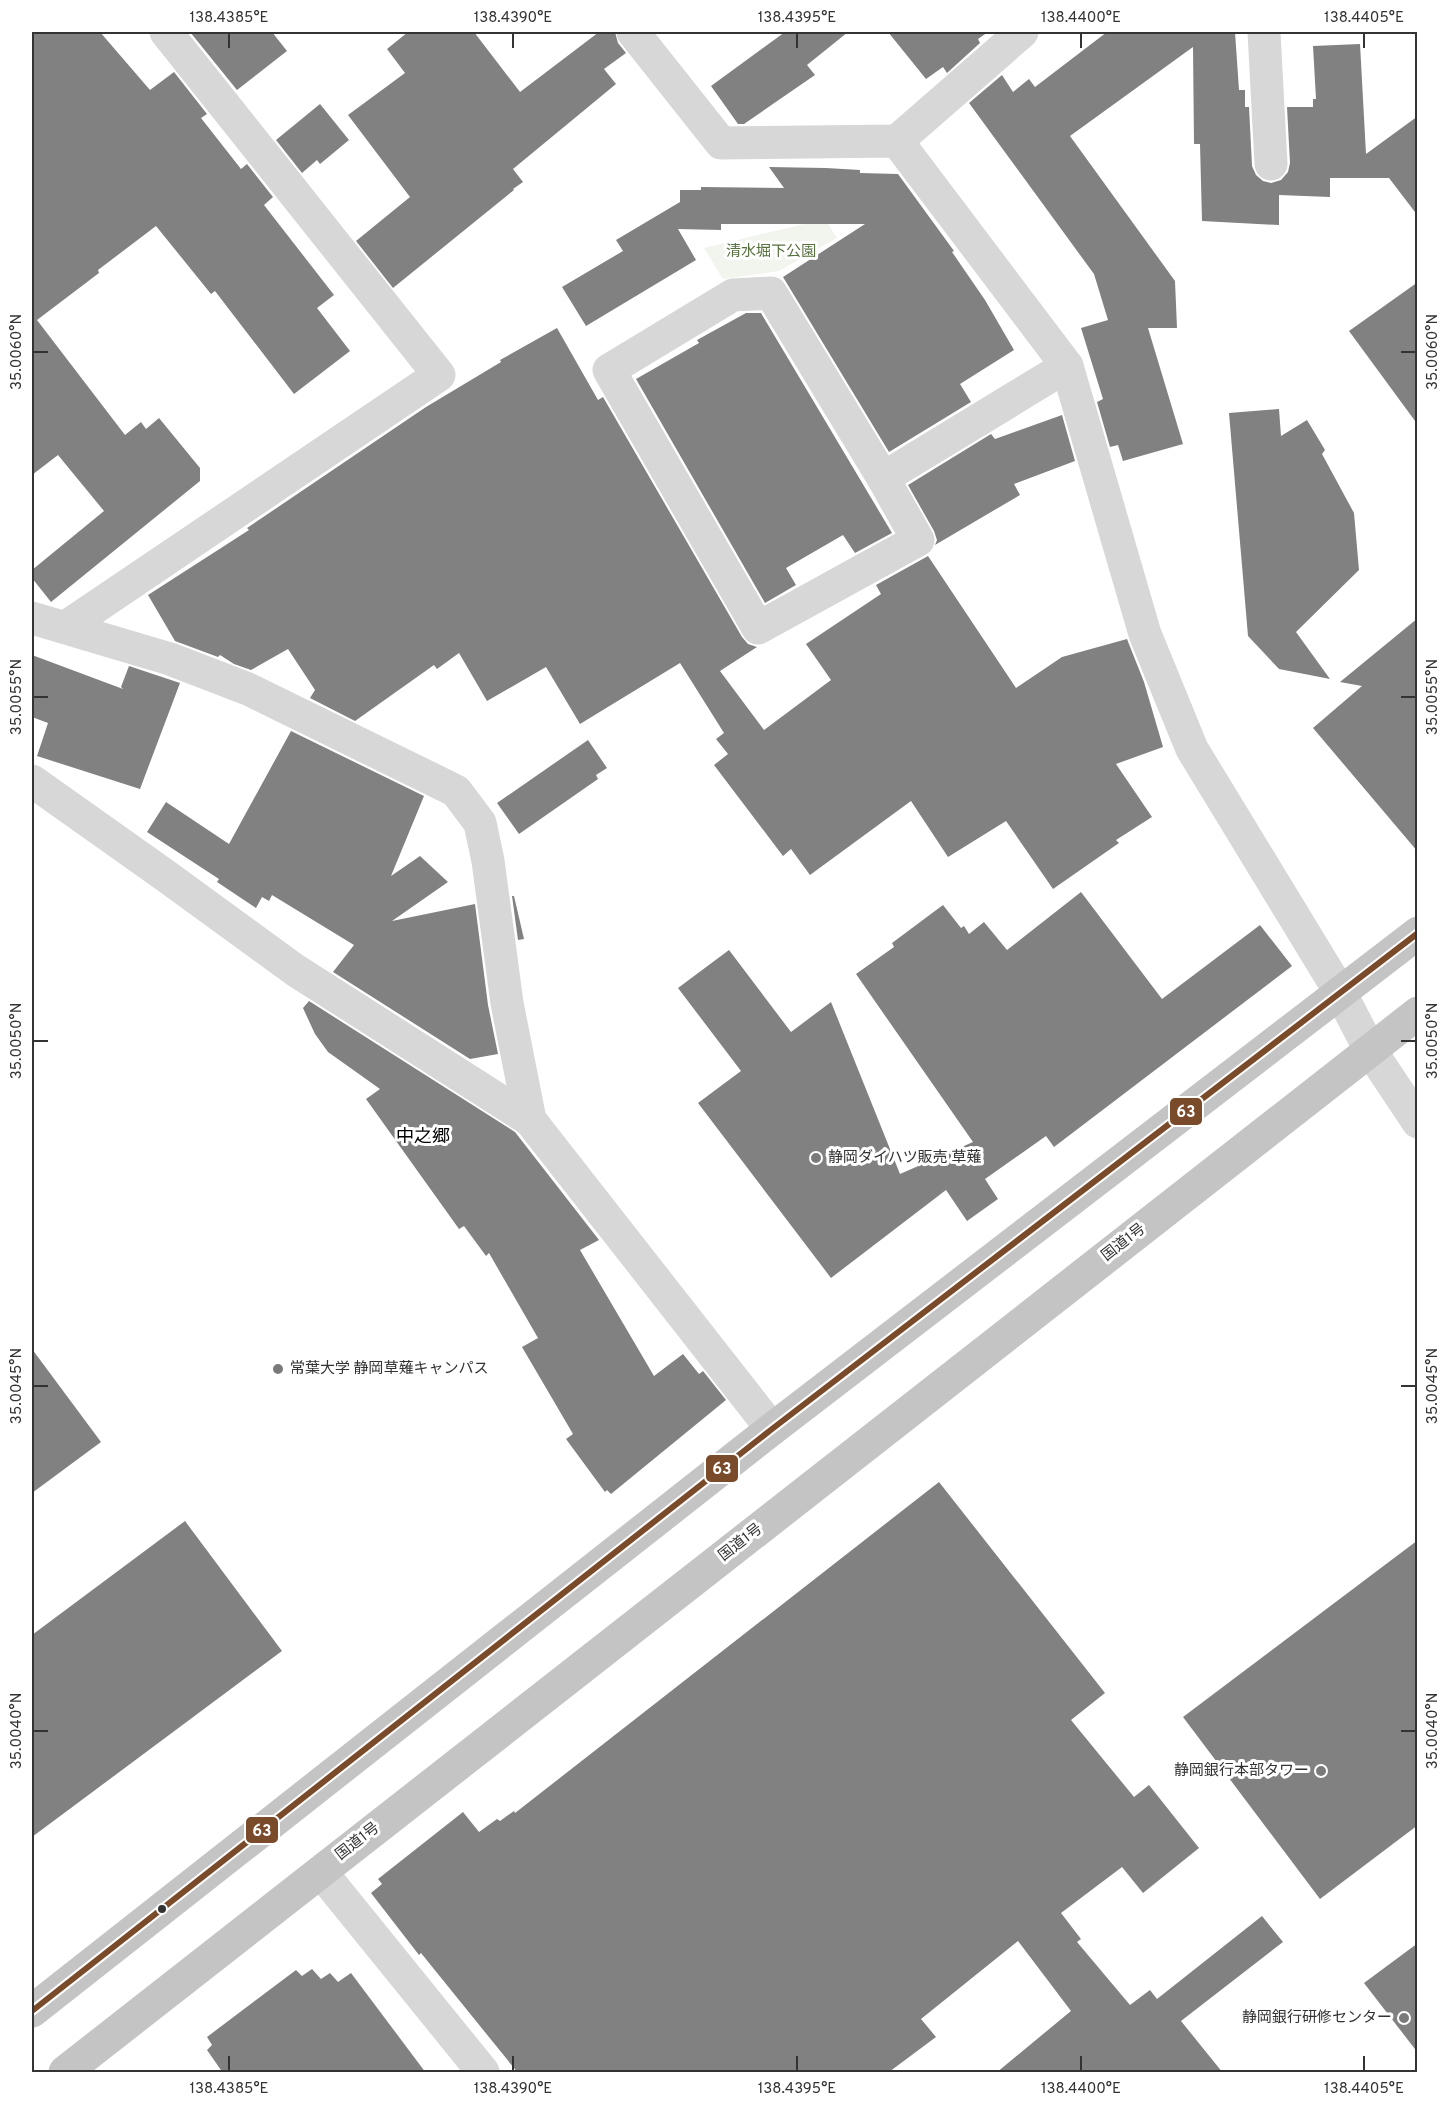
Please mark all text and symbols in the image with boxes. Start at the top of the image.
text: 138.4385°E [189,9,269,28]
text: 138.4390°E [474,9,552,28]
text: 138.4395°E [758,9,836,28]
text: 138.4400°E [1041,9,1121,28]
text: 138.4405°E [1324,9,1404,28]
park label: 清水堀下公園 [726,243,816,262]
text: 35.0060°N [8,314,27,390]
text: 35.0060°N [1424,314,1443,390]
text: 35.0055°N [8,659,27,735]
text: 35.0055°N [1424,659,1443,735]
text: 35.0050°N [8,1003,27,1079]
text: 35.0050°N [1424,1003,1443,1079]
line badge: 63 [1169,1097,1203,1126]
text: 63 [1176,1103,1196,1123]
district label: 中之郷 [396,1126,450,1149]
place label: 静岡ダイハツ販売 草薙 [828,1149,981,1168]
marker: 静岡ダイハツ販売 草薙 [809,1151,823,1165]
street label: 国道1号 [1098,1220,1150,1266]
text: 35.0045°N [8,1348,27,1424]
text: 35.0045°N [1424,1348,1443,1424]
place label: 常葉大学 静岡草薙キャンパス [290,1360,489,1379]
marker: 常葉大学 静岡草薙キャンパス [271,1362,285,1376]
line badge: 63 [705,1454,739,1483]
text: 63 [712,1460,732,1480]
street label: 国道1号 [715,1520,767,1566]
text: 35.0040°N [8,1693,27,1769]
text: 35.0040°N [1424,1693,1443,1769]
place label: 静岡銀行本部タワー [1174,1762,1309,1781]
marker: 静岡銀行本部タワー [1314,1764,1328,1778]
line badge: 63 [245,1816,279,1844]
street label: 国道1号 [332,1819,384,1865]
text: 63 [252,1822,272,1842]
unlabelled marker [156,1903,168,1915]
place label: 静岡銀行研修センター [1242,2009,1392,2028]
marker: 静岡銀行研修センター [1397,2011,1411,2025]
text: 138.4385°E [189,2080,269,2099]
text: 138.4390°E [474,2080,552,2099]
text: 138.4395°E [758,2080,836,2099]
text: 138.4400°E [1041,2080,1121,2099]
text: 138.4405°E [1324,2080,1404,2099]

